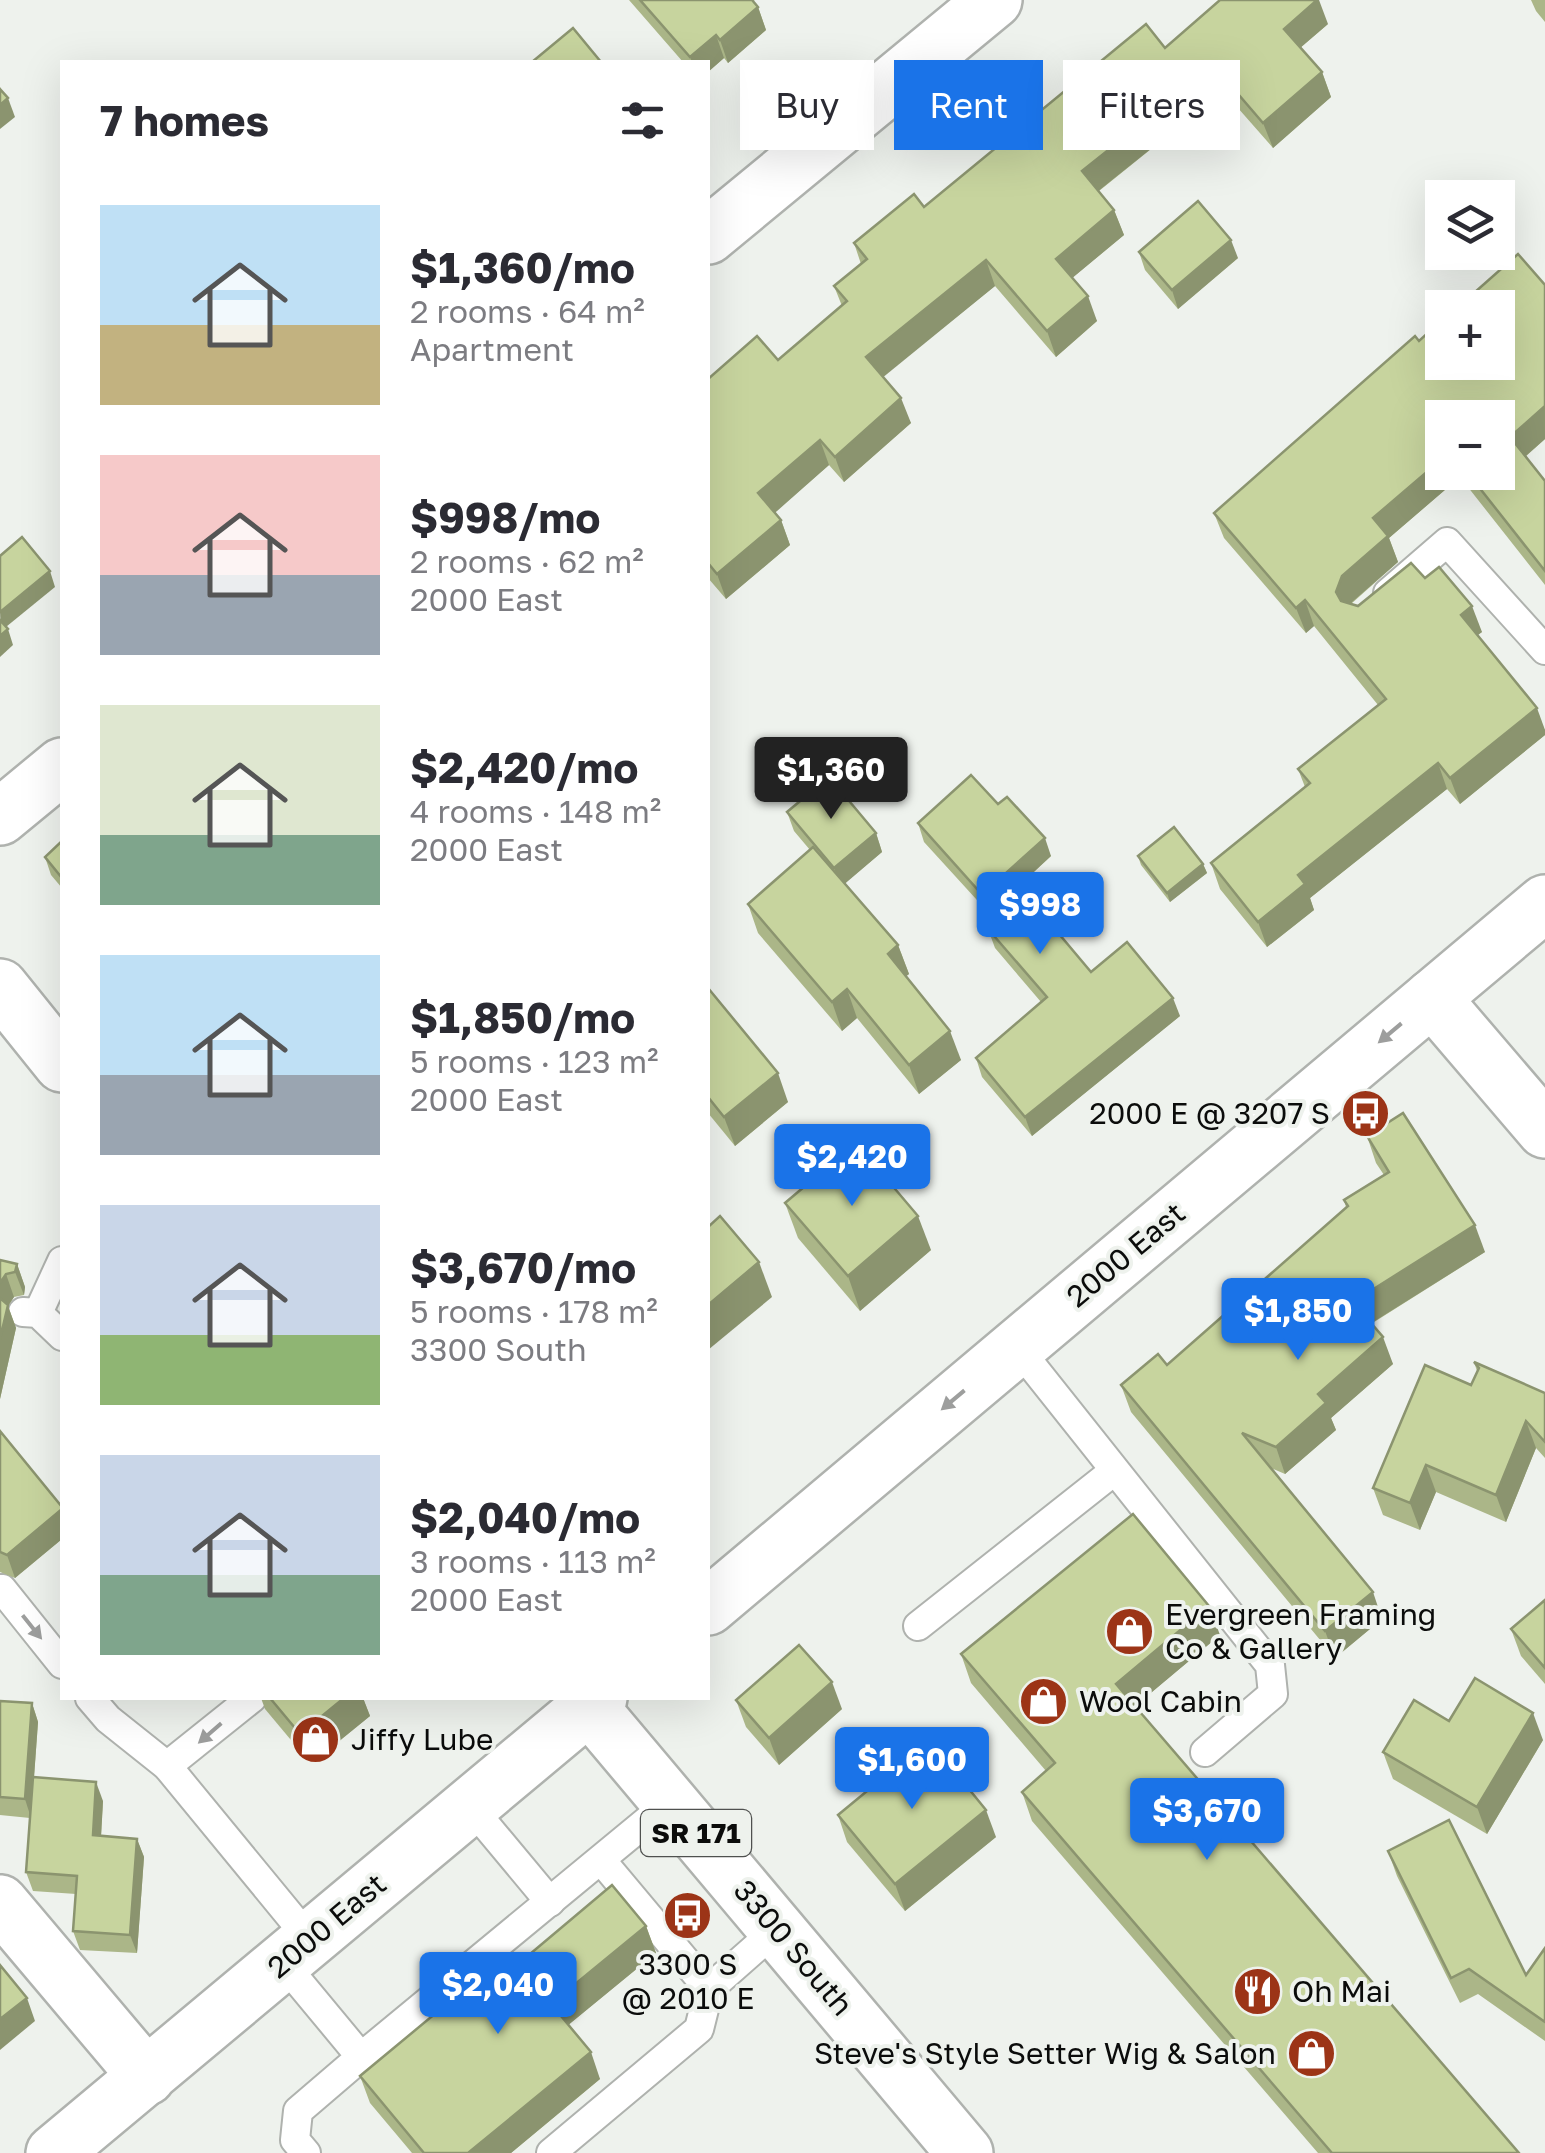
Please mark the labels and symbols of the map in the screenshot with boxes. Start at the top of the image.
pin: $1,360 [750,737,912,822]
pin: $998 [981,872,1099,957]
one-way arrow [1377,1022,1402,1044]
bus stop icon: 2000 E @ 3207 S [1339,1088,1391,1140]
place label: 2000 E @ 3207 S [1089,1095,1330,1131]
pin: $2,420 [771,1124,933,1209]
street label: 2000 East [1059,1194,1192,1314]
pin: $1,850 [1217,1278,1379,1363]
one-way arrow [941,1389,966,1410]
place label: Evergreen Framing Co & Gallery [1165,1596,1436,1666]
shop icon: Evergreen Framing Co & Gallery [1104,1606,1156,1658]
one-way arrow [21,1614,42,1639]
shop icon: Wool Cabin [1018,1676,1070,1728]
place label: Wool Cabin [1079,1683,1242,1719]
shop icon: Jiffy Lube [290,1714,342,1766]
place label: Jiffy Lube [351,1721,493,1757]
one-way arrow [198,1722,223,1744]
pin: $1,600 [831,1727,993,1812]
pin: $3,670 [1126,1778,1288,1863]
road number: SR 171 [641,1810,751,1856]
street label: 2000 East [260,1865,393,1985]
street label: 3300 South [727,1872,861,2022]
bus stop icon: 3300 S @ 2010 E [662,1890,714,1942]
place label: 3300 S @ 2010 E [621,1946,755,2016]
pin: $2,040 [417,1952,579,2037]
restaurant icon: Oh Mai [1231,1966,1283,2018]
place label: Oh Mai [1292,1973,1391,2009]
shop icon: Steve's Style Setter Wig & Salon [1285,2028,1337,2080]
place label: Steve's Style Setter Wig & Salon [814,2035,1276,2071]

